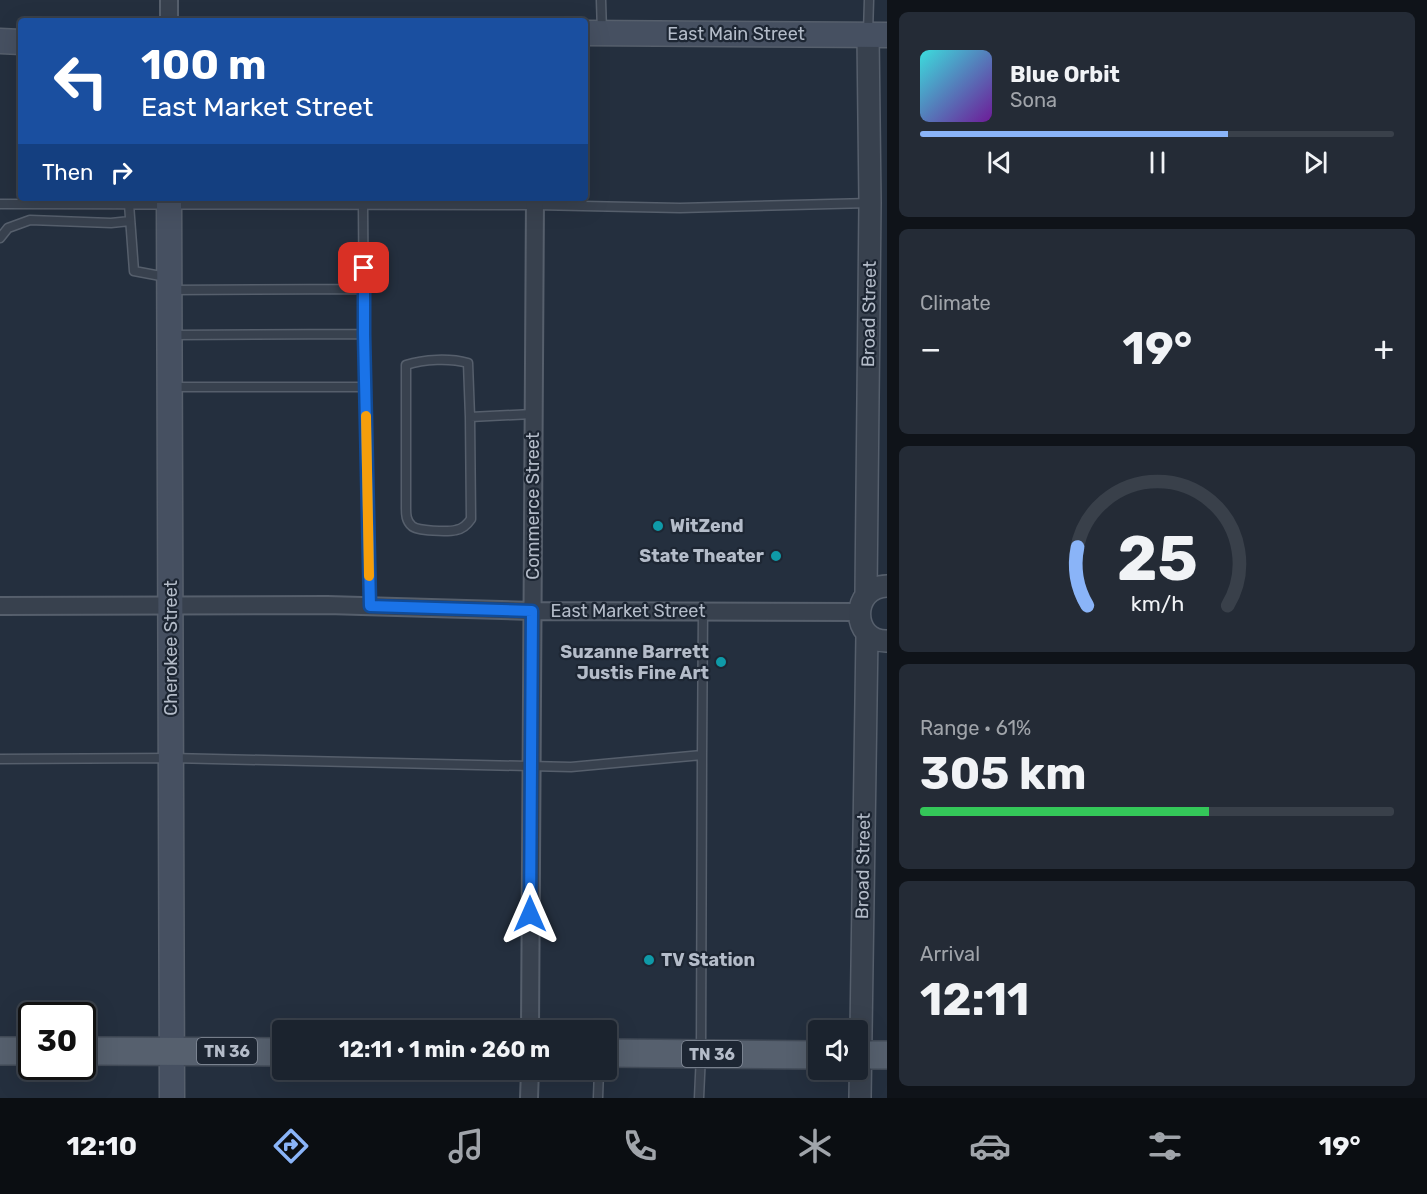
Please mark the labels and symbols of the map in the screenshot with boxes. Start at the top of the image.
street label: East Main Street [667,23,805,45]
pin [338,242,389,293]
street label: Broad Street [857,261,881,367]
street label: Commerce Street [522,432,544,580]
place label: WitZend [670,515,744,537]
marker: WitZend [651,519,665,533]
place label: State Theater [639,545,764,567]
marker: State Theater [769,549,783,563]
street label: Cherokee Street [160,580,182,716]
street label: East Market Street [551,600,705,622]
place label: Suzanne Barrett Justis Fine Art [560,641,709,684]
marker: Suzanne Barrett Justis Fine Art [714,655,728,669]
street label: Broad Street [851,813,875,919]
position arrow [498,882,562,946]
place label: TV Station [661,949,755,971]
marker: TV Station [642,953,656,967]
speed limit sign: 30 [18,1002,96,1080]
road number: TN 36 [197,1038,257,1064]
road number: TN 36 [682,1041,742,1067]

